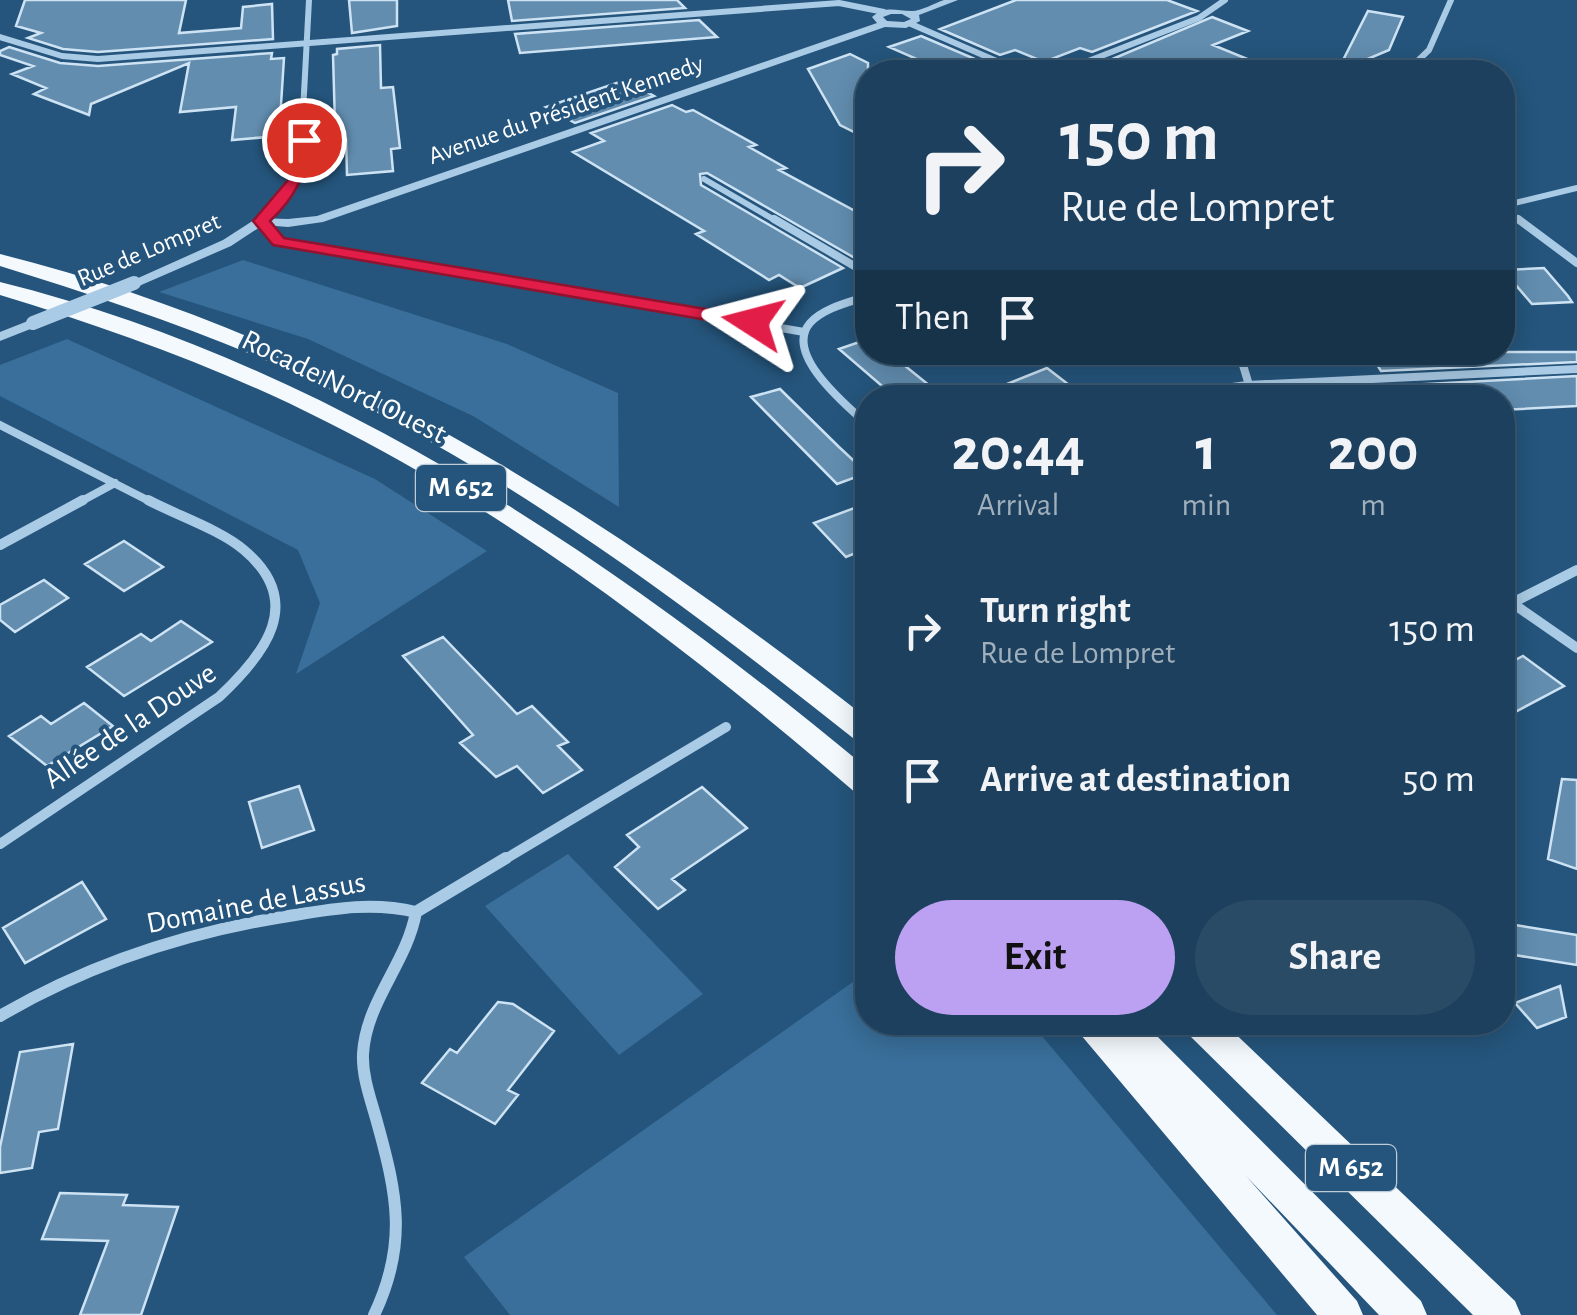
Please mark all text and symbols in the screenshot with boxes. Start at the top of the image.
street label: Avenue du Président Kennedy [425,51,707,169]
pin [262,98,347,183]
icon: right [895,100,1025,230]
text: 150 m [1060,103,1219,173]
icon: arrive [277,113,332,168]
text: Rue de Lompret [1060,185,1334,230]
street label: Rue de Lompret [74,209,224,291]
position arrow [701,270,805,374]
icon: arrive [990,290,1045,345]
text: Then [895,299,970,337]
street label: Rocade Nord Ouest [237,325,451,450]
text: 20:44 [951,421,1085,481]
text: 1 [1196,421,1217,481]
text: 200 [1328,421,1419,481]
road number: M 652 [416,465,506,511]
text: Arrival [977,489,1059,521]
text: min [1181,489,1231,521]
text: m [1360,489,1386,521]
text: Turn right [980,592,1130,630]
icon: right [895,603,950,658]
text: 150 m [1389,611,1475,649]
text: Rue de Lompret [980,637,1175,669]
street label: Allée de la Douve [39,658,221,794]
icon: arrive [895,753,950,808]
text: Arrive at destination [980,761,1291,799]
text: 50 m [1402,761,1475,799]
street label: Domaine de Lassus [144,867,368,939]
button: Exit [895,900,1175,1015]
button: Share [1195,900,1475,1015]
road number: M 652 [1306,1145,1396,1191]

